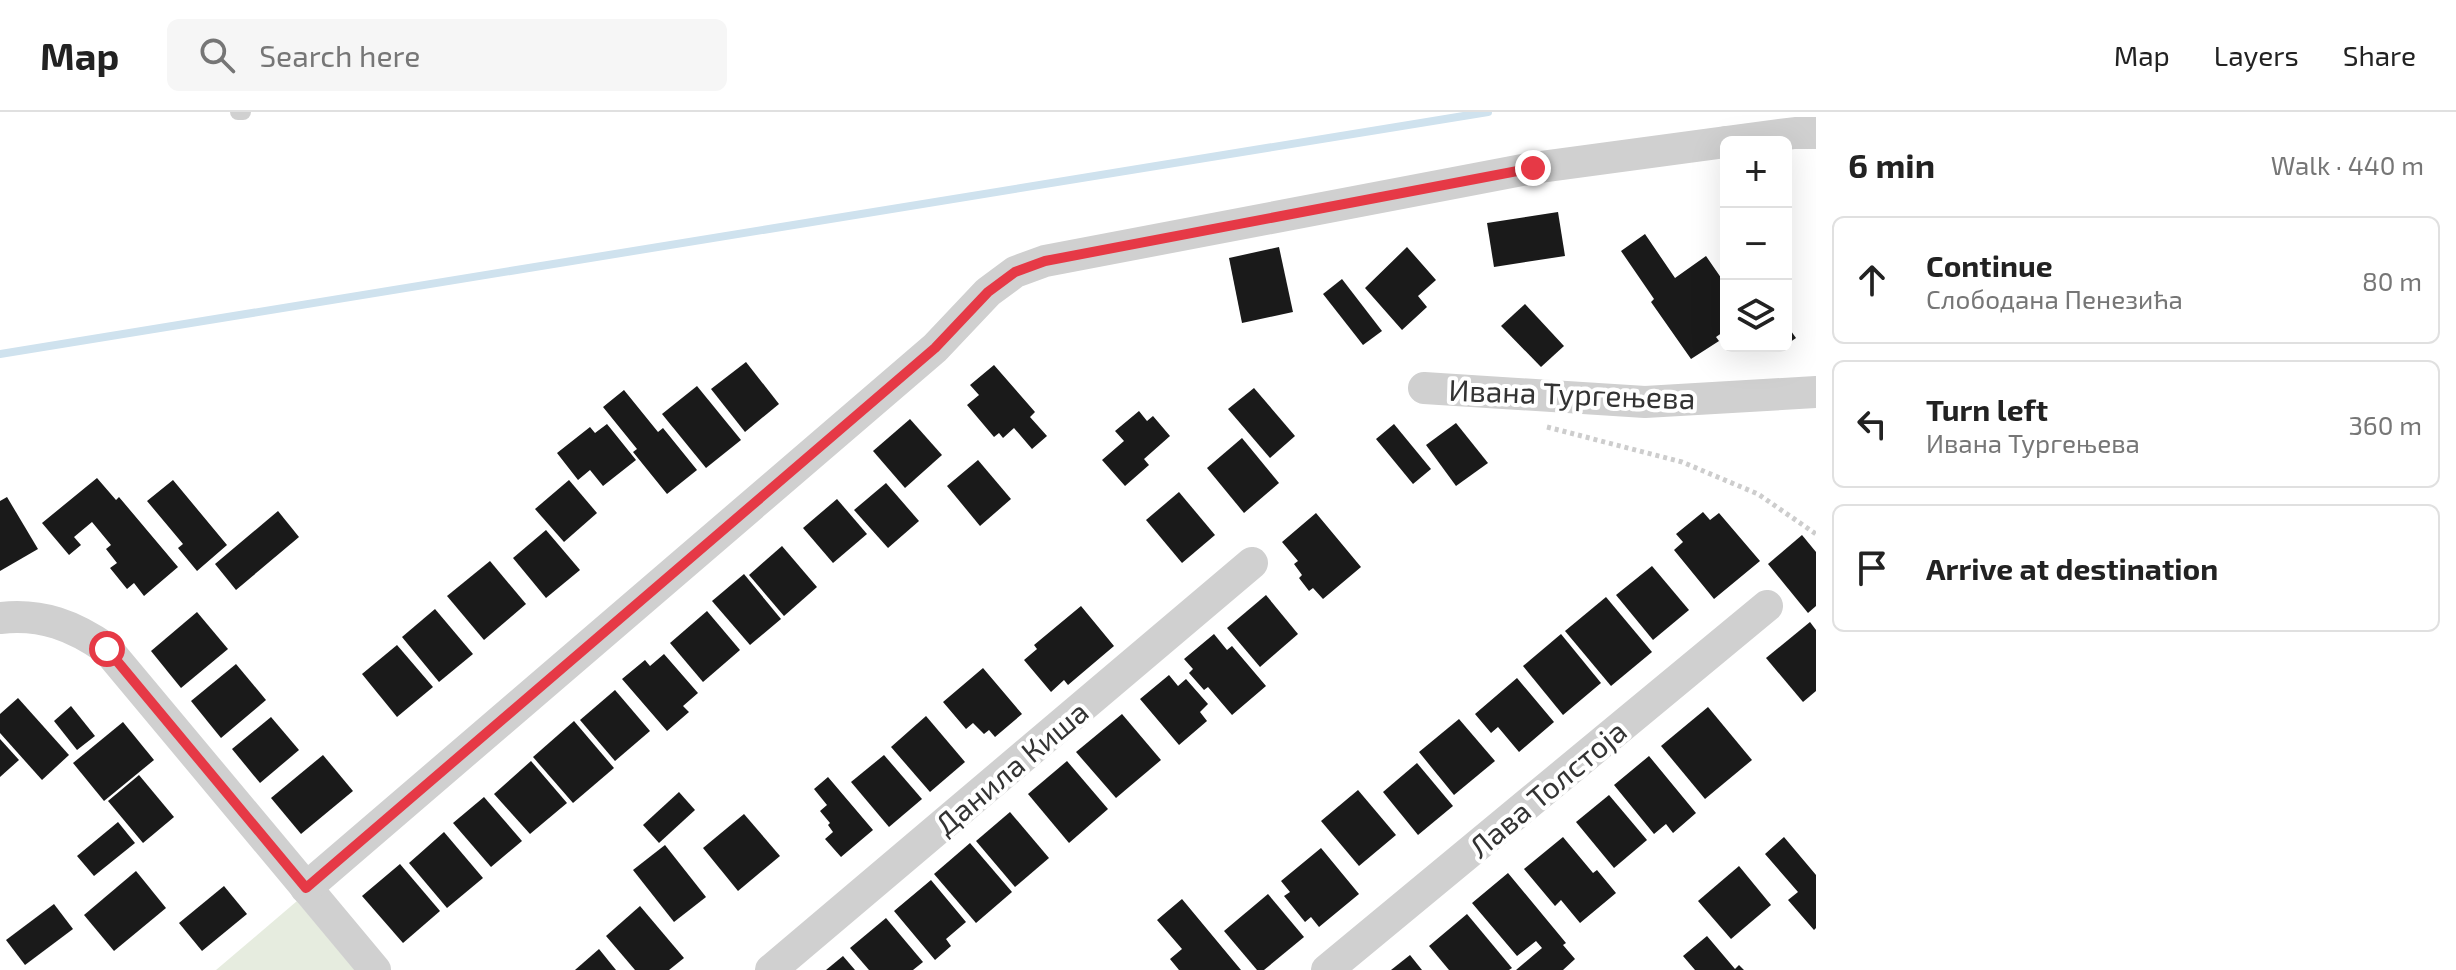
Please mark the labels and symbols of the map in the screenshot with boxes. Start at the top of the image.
route end [1515,150,1551,186]
street label: Ивана Тургењева [1448,371,1696,416]
route start [89,631,125,667]
street label: Данила Киша [927,693,1095,841]
street label: Лава Толстоја [1461,712,1633,864]

